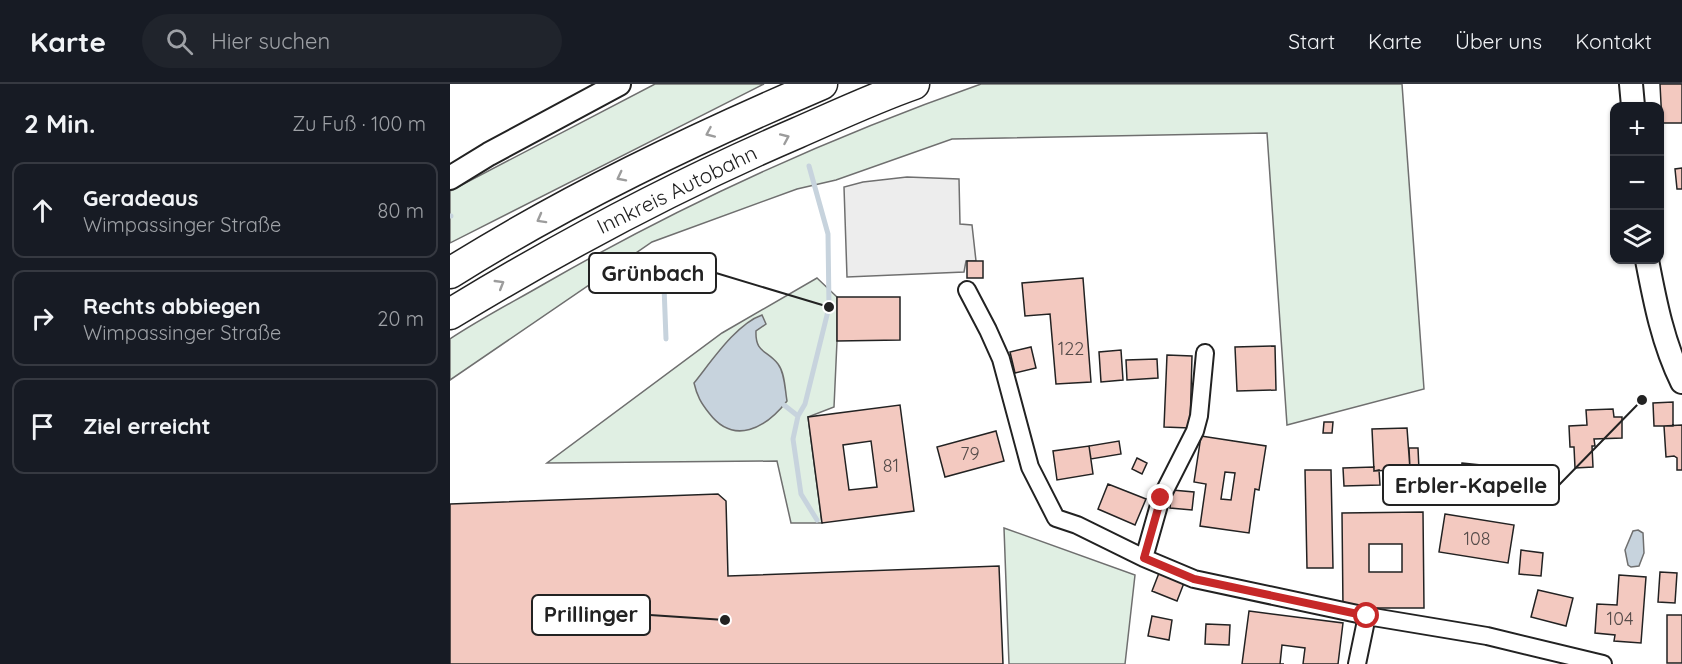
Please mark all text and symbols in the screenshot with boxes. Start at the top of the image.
search box [142,14,562,68]
text: Karte [30,24,106,59]
icon: search [163,25,196,58]
text: Hier suchen [211,27,330,55]
text: Start [1288,28,1335,54]
text: Karte [1368,28,1422,54]
text: Über uns [1455,28,1542,54]
text: Kontakt [1575,28,1652,54]
map controls [1610,102,1664,264]
button: + [1610,102,1664,156]
text: 2 Min. [24,107,95,140]
text: Zu Fuß · 100 m [292,111,426,136]
one-way arrow [705,125,716,137]
one-way arrow [779,133,790,145]
street label: Innkreis Autobahn [592,139,761,239]
button: − [1610,156,1664,210]
one-way arrow [617,170,628,181]
text: Geradeaus [83,184,198,212]
icon: ahead [26,194,59,227]
text: 80 m [378,198,424,223]
button: layers [1610,210,1664,264]
text: Wimpassinger Straße [83,212,281,237]
one-way arrow [537,212,548,223]
callout: Grünbach [589,253,716,293]
text: Grünbach [602,259,704,287]
one-way arrow [494,279,504,291]
text: Rechts abbiegen [83,292,261,320]
icon: right [26,302,59,335]
text: 20 m [377,306,424,331]
text: Wimpassinger Straße [83,320,281,345]
house number: 122 [1058,337,1084,360]
icon: arrive [26,410,59,443]
text: Ziel erreicht [83,412,211,440]
house number: 79 [960,442,980,465]
house number: 81 [883,454,899,477]
callout: Erbler-Kapelle [1383,465,1559,505]
text: Erbler-Kapelle [1395,471,1547,499]
route end [1147,484,1173,510]
house number: 108 [1463,527,1491,550]
callout: Prillinger [532,595,650,635]
text: Prillinger [544,600,639,628]
route start [1353,602,1379,628]
house number: 104 [1607,607,1633,630]

